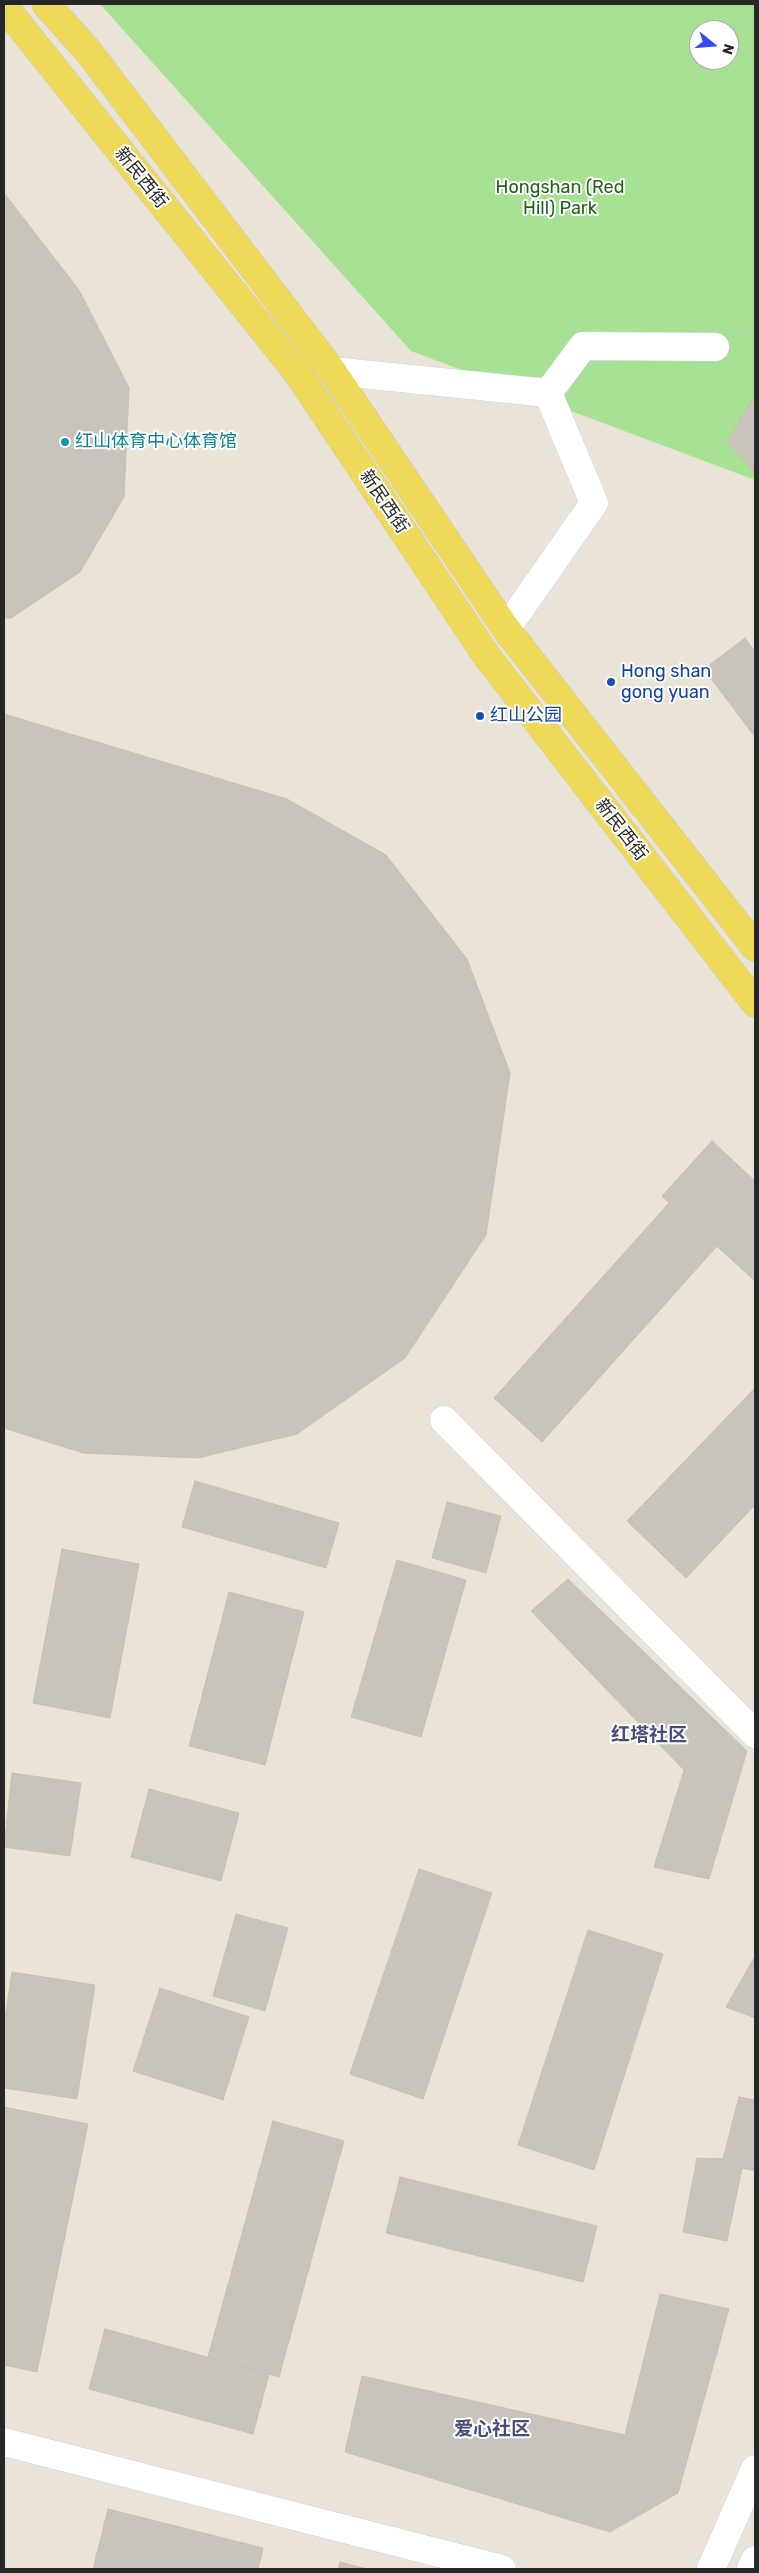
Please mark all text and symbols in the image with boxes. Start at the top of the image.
north arrow [689,20,739,70]
text: N [718,42,737,57]
street label: 新民西街 [110,143,172,213]
park label: Hongshan (Red Hill) Park [496,177,624,220]
place label: 红山体育中心体育馆 [75,431,237,453]
marker: 红山体育中心体育馆 [59,436,71,448]
street label: 新民西街 [355,466,413,538]
place label: Hong shan gong yuan [621,661,711,704]
marker: Hong shan gong yuan [605,676,617,688]
place label: 红山公园 [490,705,562,727]
marker: 红山公园 [474,710,486,722]
street label: 新民西街 [590,795,652,865]
district label: 红塔社区 [611,1725,687,1747]
district label: 爱心社区 [454,2419,530,2441]

